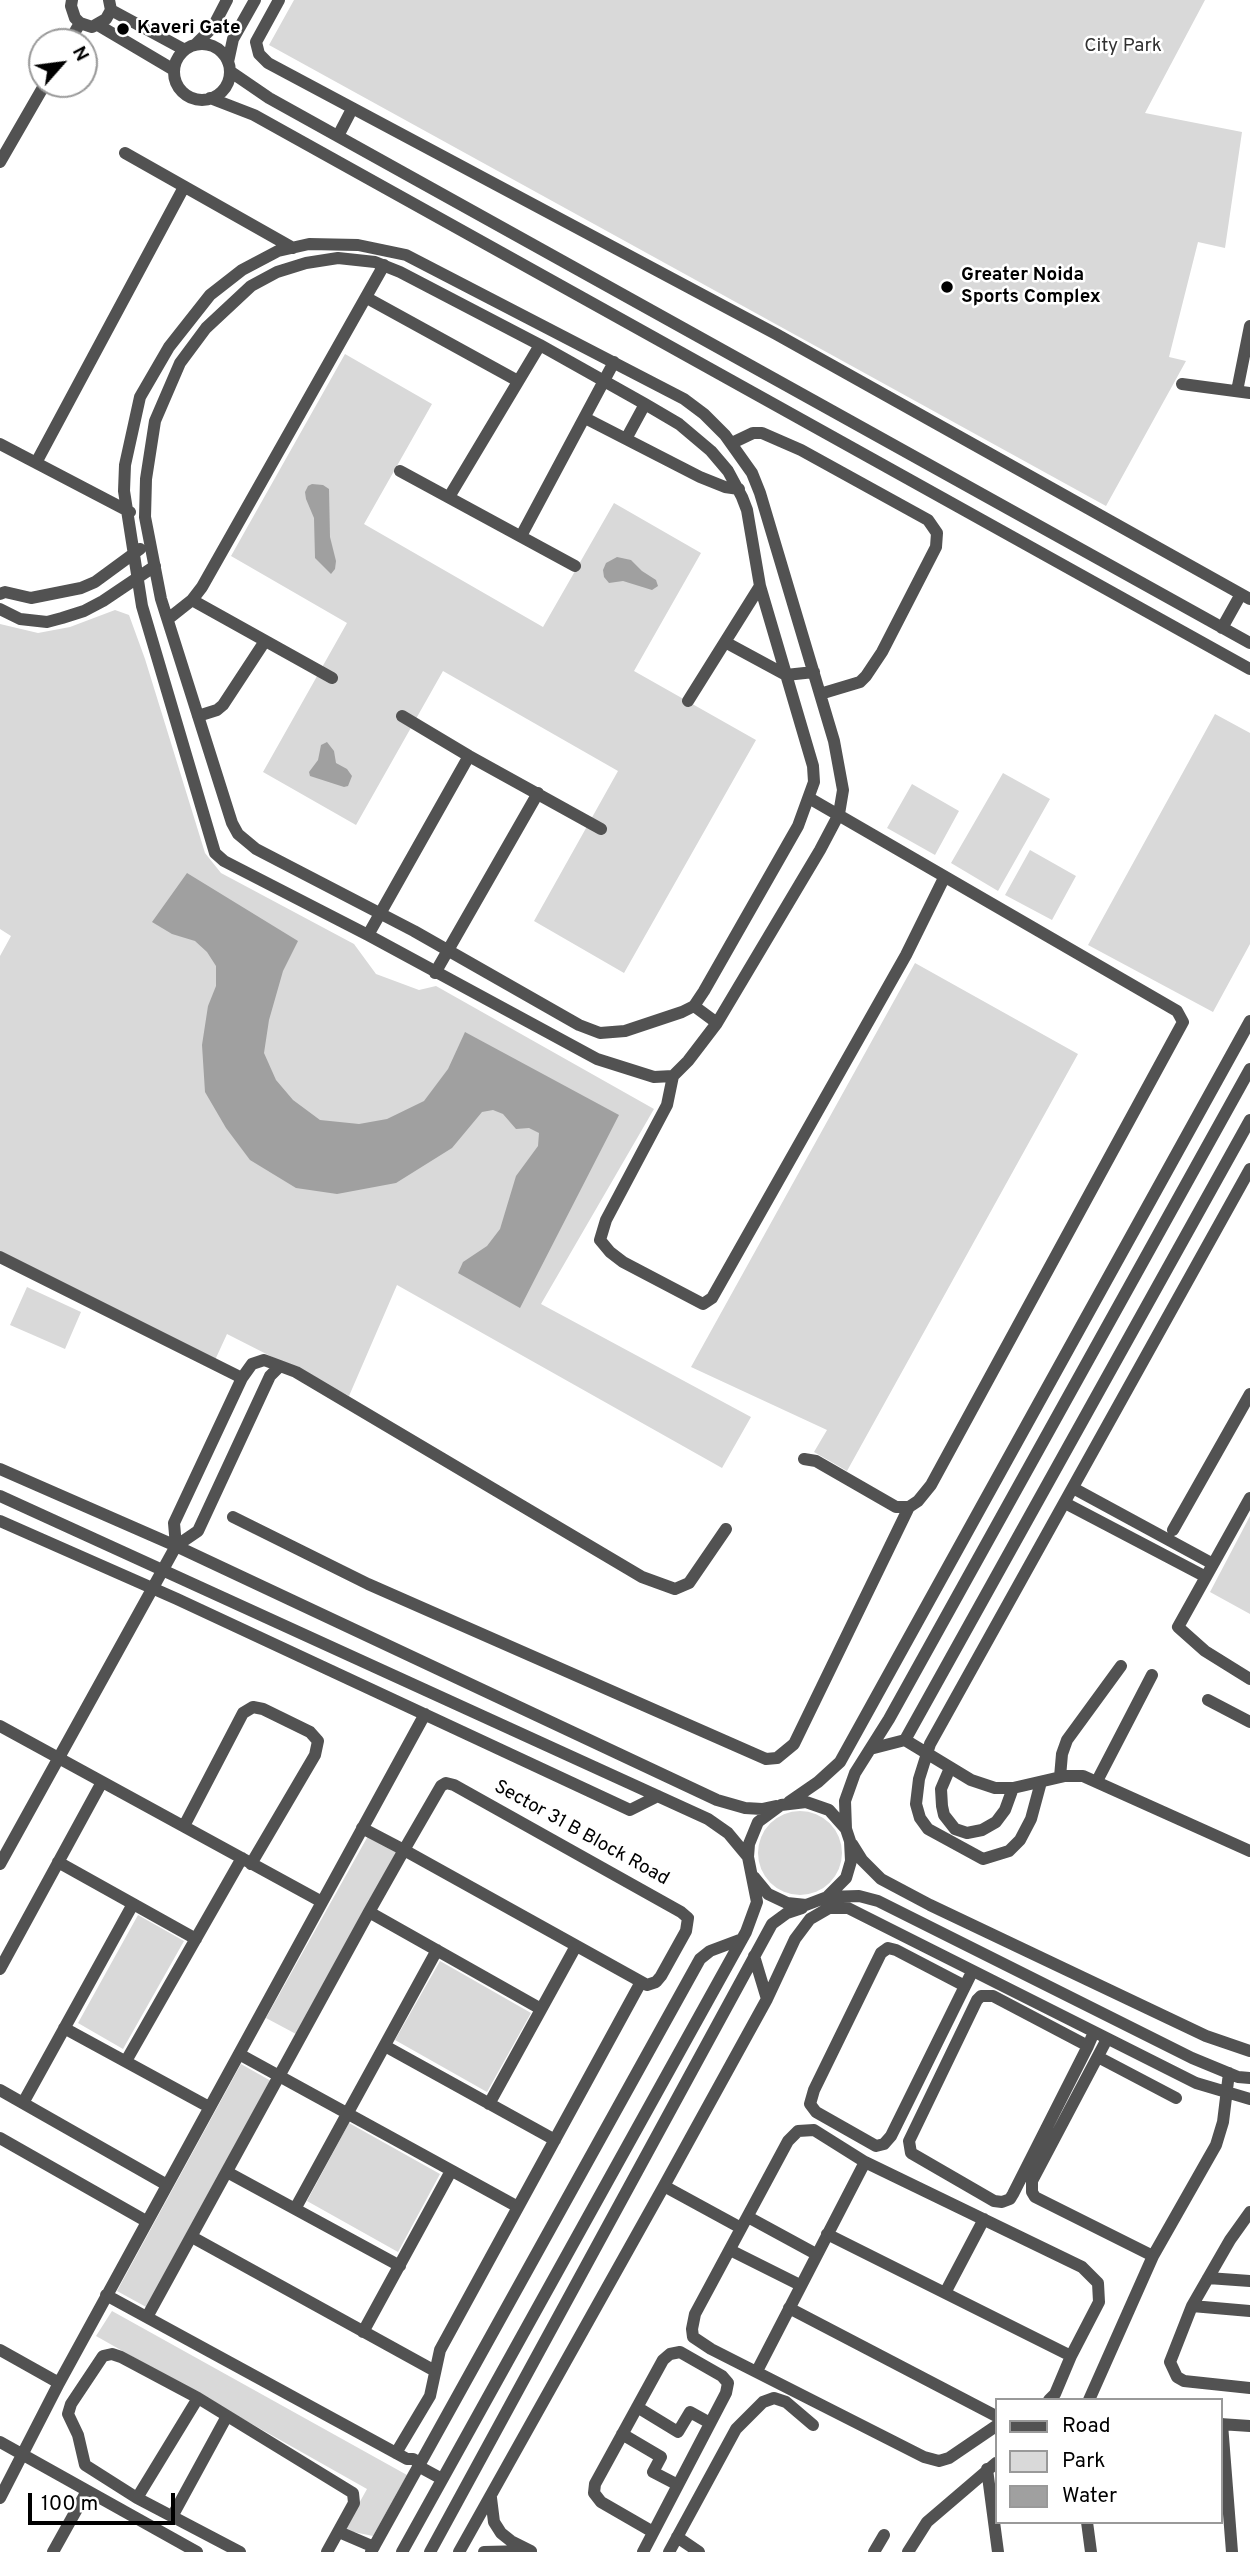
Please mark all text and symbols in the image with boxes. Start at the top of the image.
place label: Kaveri Gate [137,18,241,40]
marker: Kaveri Gate [115,21,131,37]
north arrow [28,28,98,98]
park label: City Park [1084,36,1162,58]
text: N [66,42,94,66]
place label: Greater Noida Sports Complex [961,265,1101,309]
marker: Greater Noida Sports Complex [939,279,955,295]
street label: Sector 31 B Block Road [490,1776,672,1892]
legend [995,2398,1222,2524]
text: Road [1062,2413,1111,2440]
text: Park [1062,2448,1105,2475]
scale bar [32,2478,178,2522]
text: Water [1062,2483,1117,2510]
text: 100 m [41,2491,98,2518]

